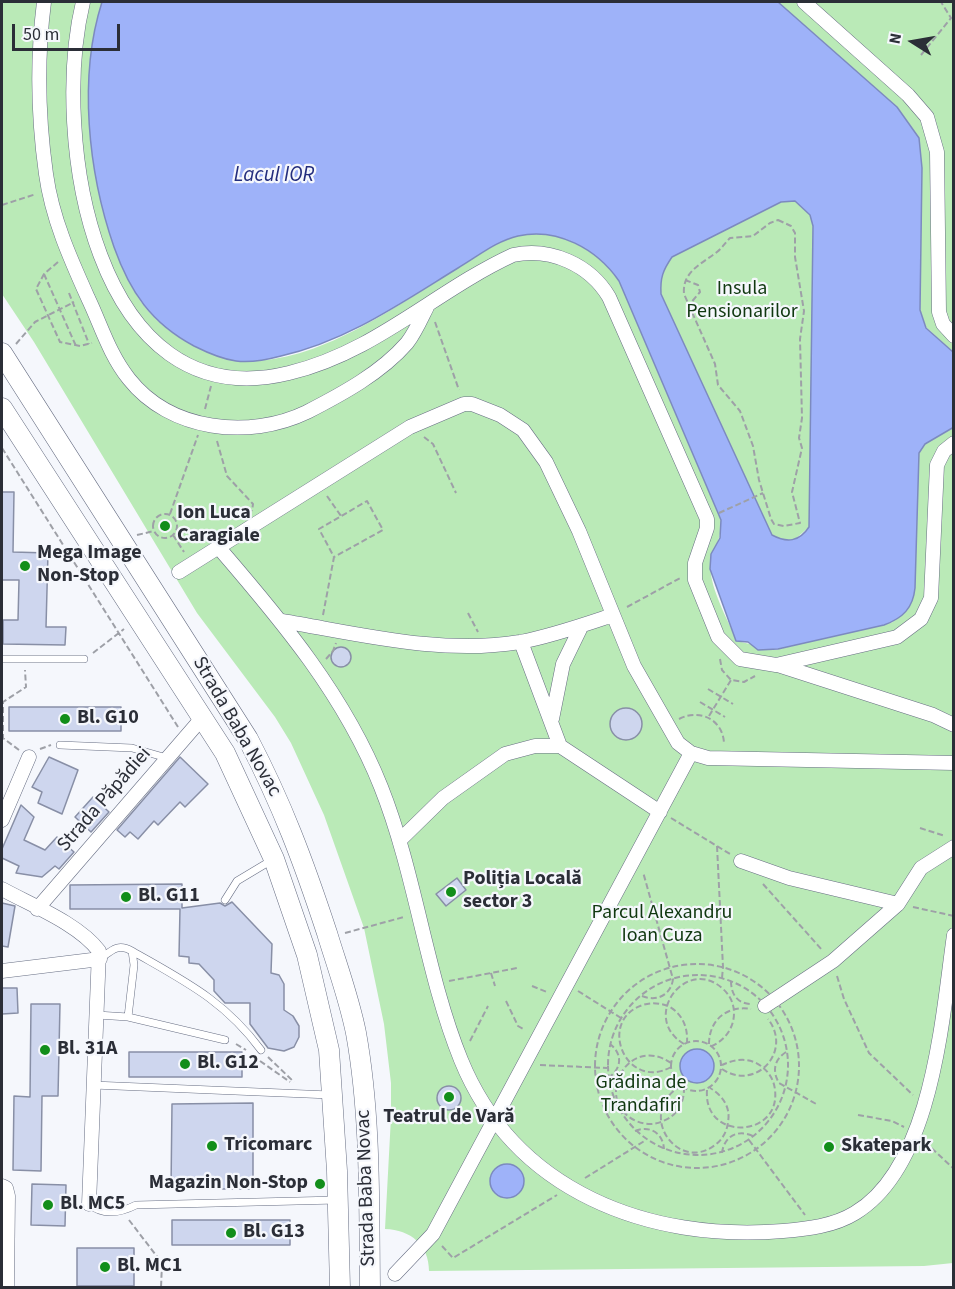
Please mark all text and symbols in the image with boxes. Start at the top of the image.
scale bar [15,12,123,50]
north arrow [883,12,943,72]
text: 50 m [23,22,59,47]
text: N [884,31,907,46]
water label: Lacul IOR [234,163,314,189]
park label: Insula Pensionarilor [686,278,798,325]
place label: Ion Luca Caragiale [177,502,260,549]
marker: Ion Luca Caragiale [158,519,172,533]
place label: Mega Image Non-Stop [37,542,142,589]
marker: Mega Image Non-Stop [18,559,32,573]
street label: Strada Baba Novac [186,653,286,801]
place label: Bl. G10 [77,707,139,731]
marker: Bl. G10 [58,712,72,726]
street label: Strada Păpădiei [53,743,157,857]
place label: Poliția Locală sector 3 [463,868,582,915]
place label: Bl. G11 [138,885,200,909]
marker: Poliția Locală sector 3 [444,885,458,899]
marker: Bl. G11 [119,890,133,904]
park label: Parcul Alexandru Ioan Cuza [592,902,732,949]
place label: Bl. 31A [57,1038,117,1062]
marker: Bl. 31A [38,1043,52,1057]
place label: Bl. G12 [197,1052,259,1076]
marker: Bl. G12 [178,1057,192,1071]
park label: Grădina de Trandafiri [596,1072,686,1119]
marker: Teatrul de Vară [442,1090,456,1104]
place label: Teatrul de Vară [383,1106,515,1130]
street label: Strada Baba Novac [352,1109,382,1267]
place label: Tricomarc [224,1134,312,1158]
place label: Skatepark [841,1135,931,1159]
marker: Tricomarc [205,1139,219,1153]
marker: Skatepark [822,1140,836,1154]
place label: Magazin Non-Stop [149,1172,308,1196]
marker: Magazin Non-Stop [313,1177,327,1191]
place label: Bl. MC5 [60,1193,125,1217]
marker: Bl. MC5 [41,1198,55,1212]
place label: Bl. G13 [243,1221,305,1245]
marker: Bl. G13 [224,1226,238,1240]
place label: Bl. MC1 [117,1255,182,1279]
marker: Bl. MC1 [98,1260,112,1274]

